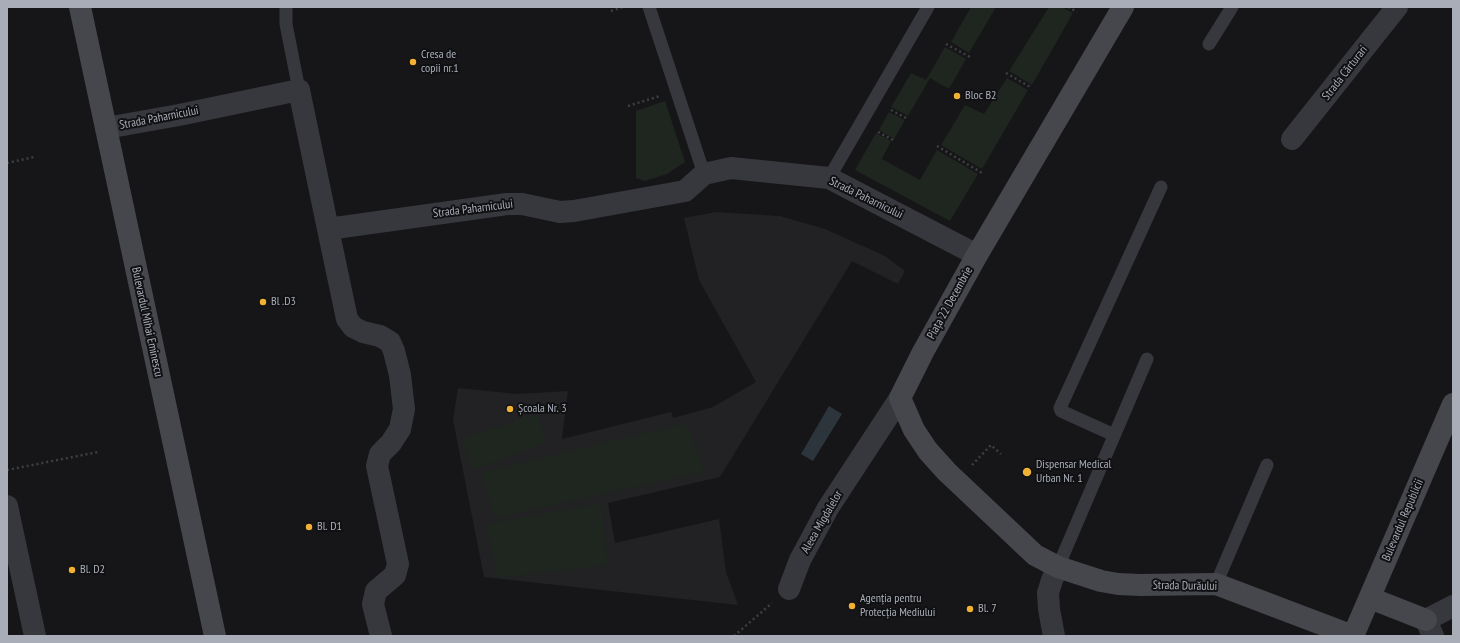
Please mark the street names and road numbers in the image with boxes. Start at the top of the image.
street label: Strada Cărturari [1319,43,1371,103]
street label: Strada Paharnicului [118,103,200,133]
street label: Strada Paharnicului [827,174,905,222]
street label: Strada Paharnicului [432,197,514,221]
street label: Piața 22 Decembrie [924,264,976,342]
street label: Bulevardul Mihai Eminescu [128,266,166,378]
street label: Bulevardul Republicii [1379,477,1427,563]
street label: Aleea Migdalelor [798,488,846,556]
street label: Strada Durăului [1153,578,1217,594]

